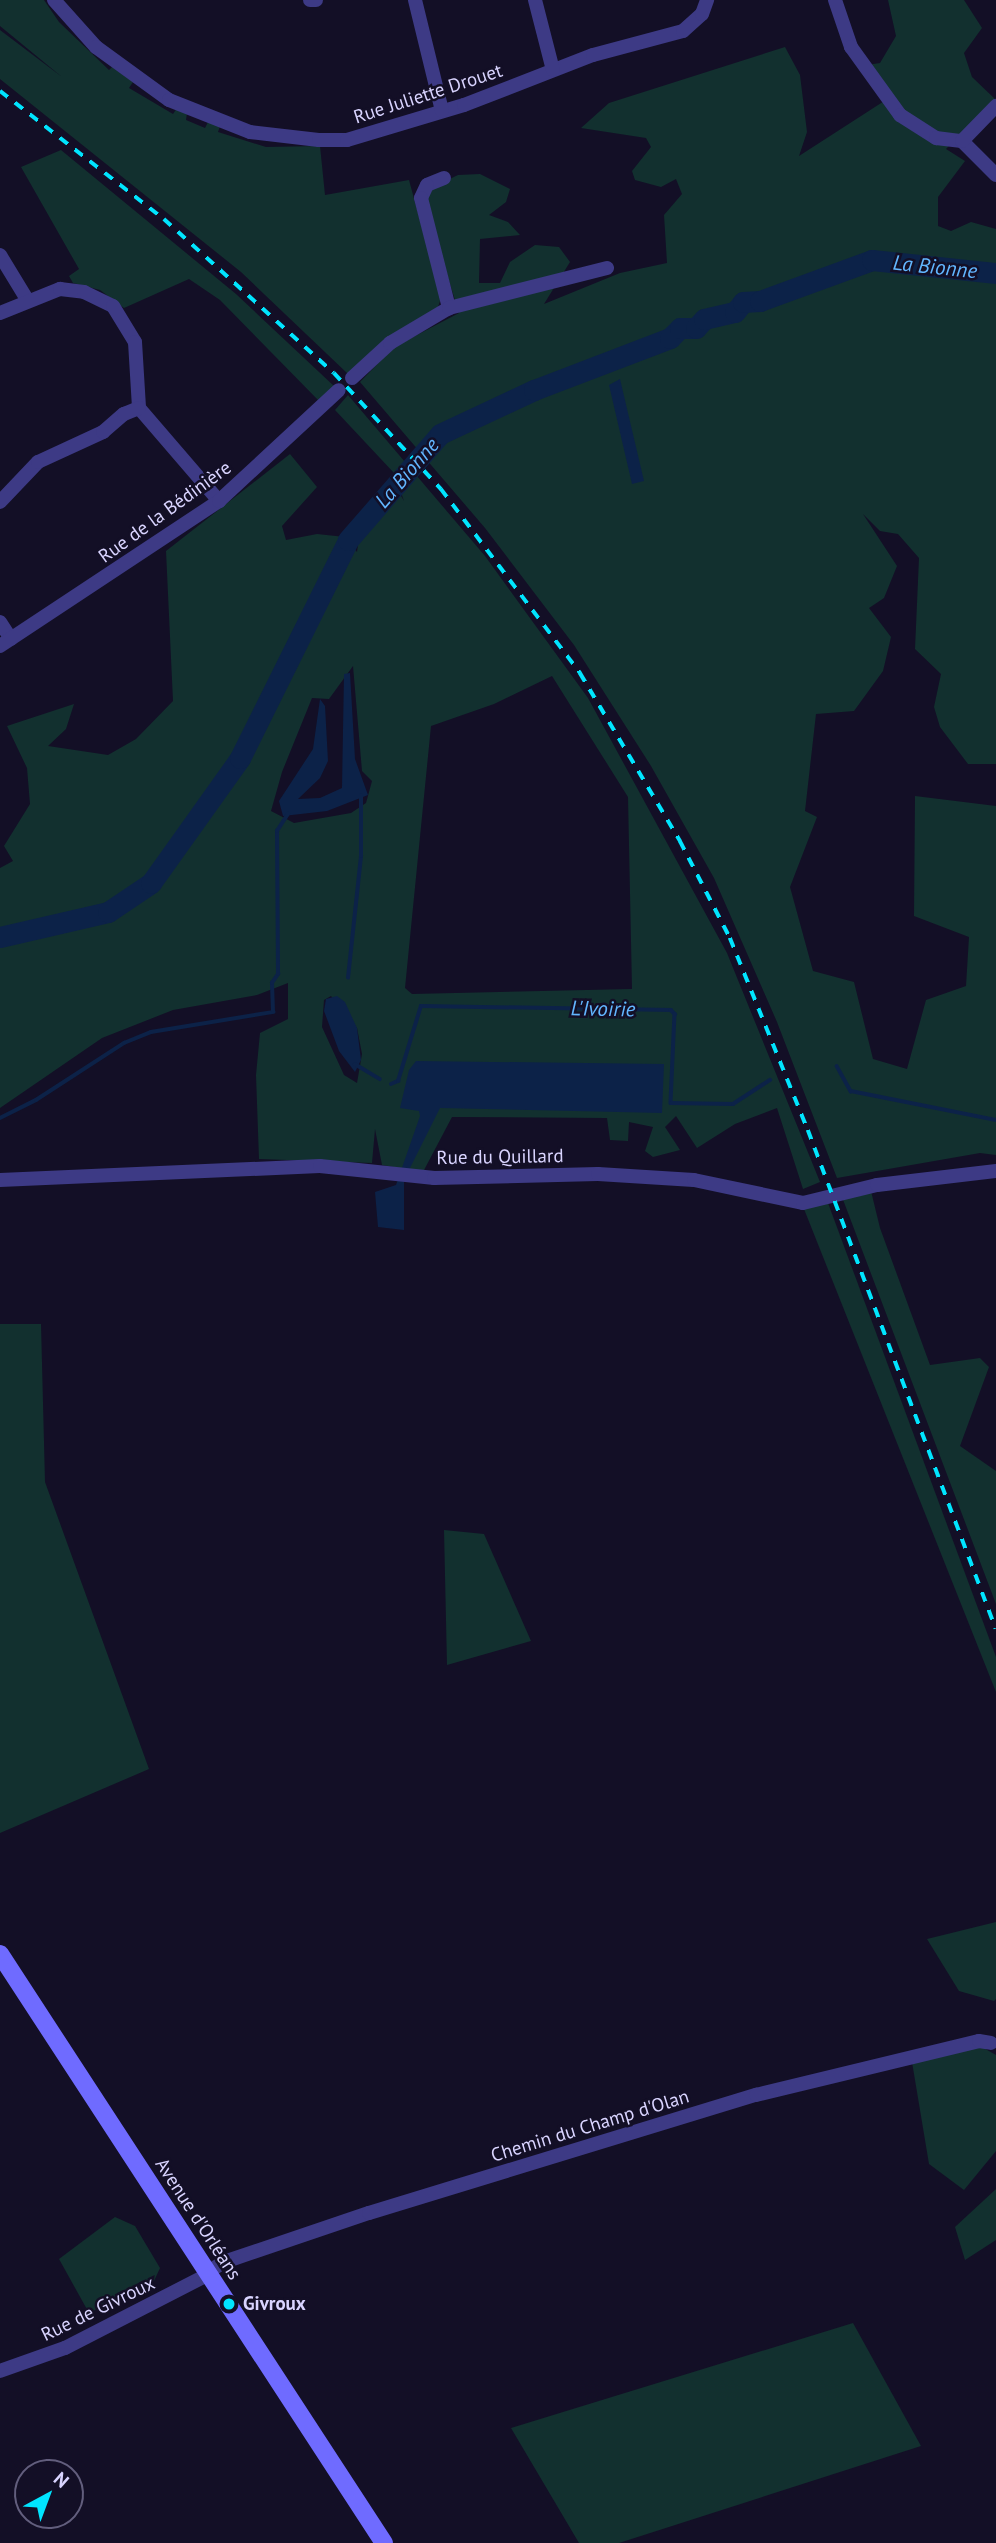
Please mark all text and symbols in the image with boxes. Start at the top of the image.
street label: Rue Juliette Drouet [351,59,505,129]
water label: La Bionne [892,250,978,284]
water label: La Bionne [370,433,444,513]
street label: Rue de la Bédinière [94,456,236,568]
water label: L'Ivoirie [570,996,636,1022]
street label: Rue du Quillard [436,1144,564,1170]
street label: Chemin du Champ d'Olan [488,2085,692,2167]
street label: Avenue d'Orléans [150,2154,246,2284]
street label: Rue de Givroux [37,2272,159,2346]
place label: Givroux [243,2293,306,2315]
marker: Givroux [221,2296,237,2312]
north arrow [14,2459,84,2529]
text: N [49,2467,74,2493]

